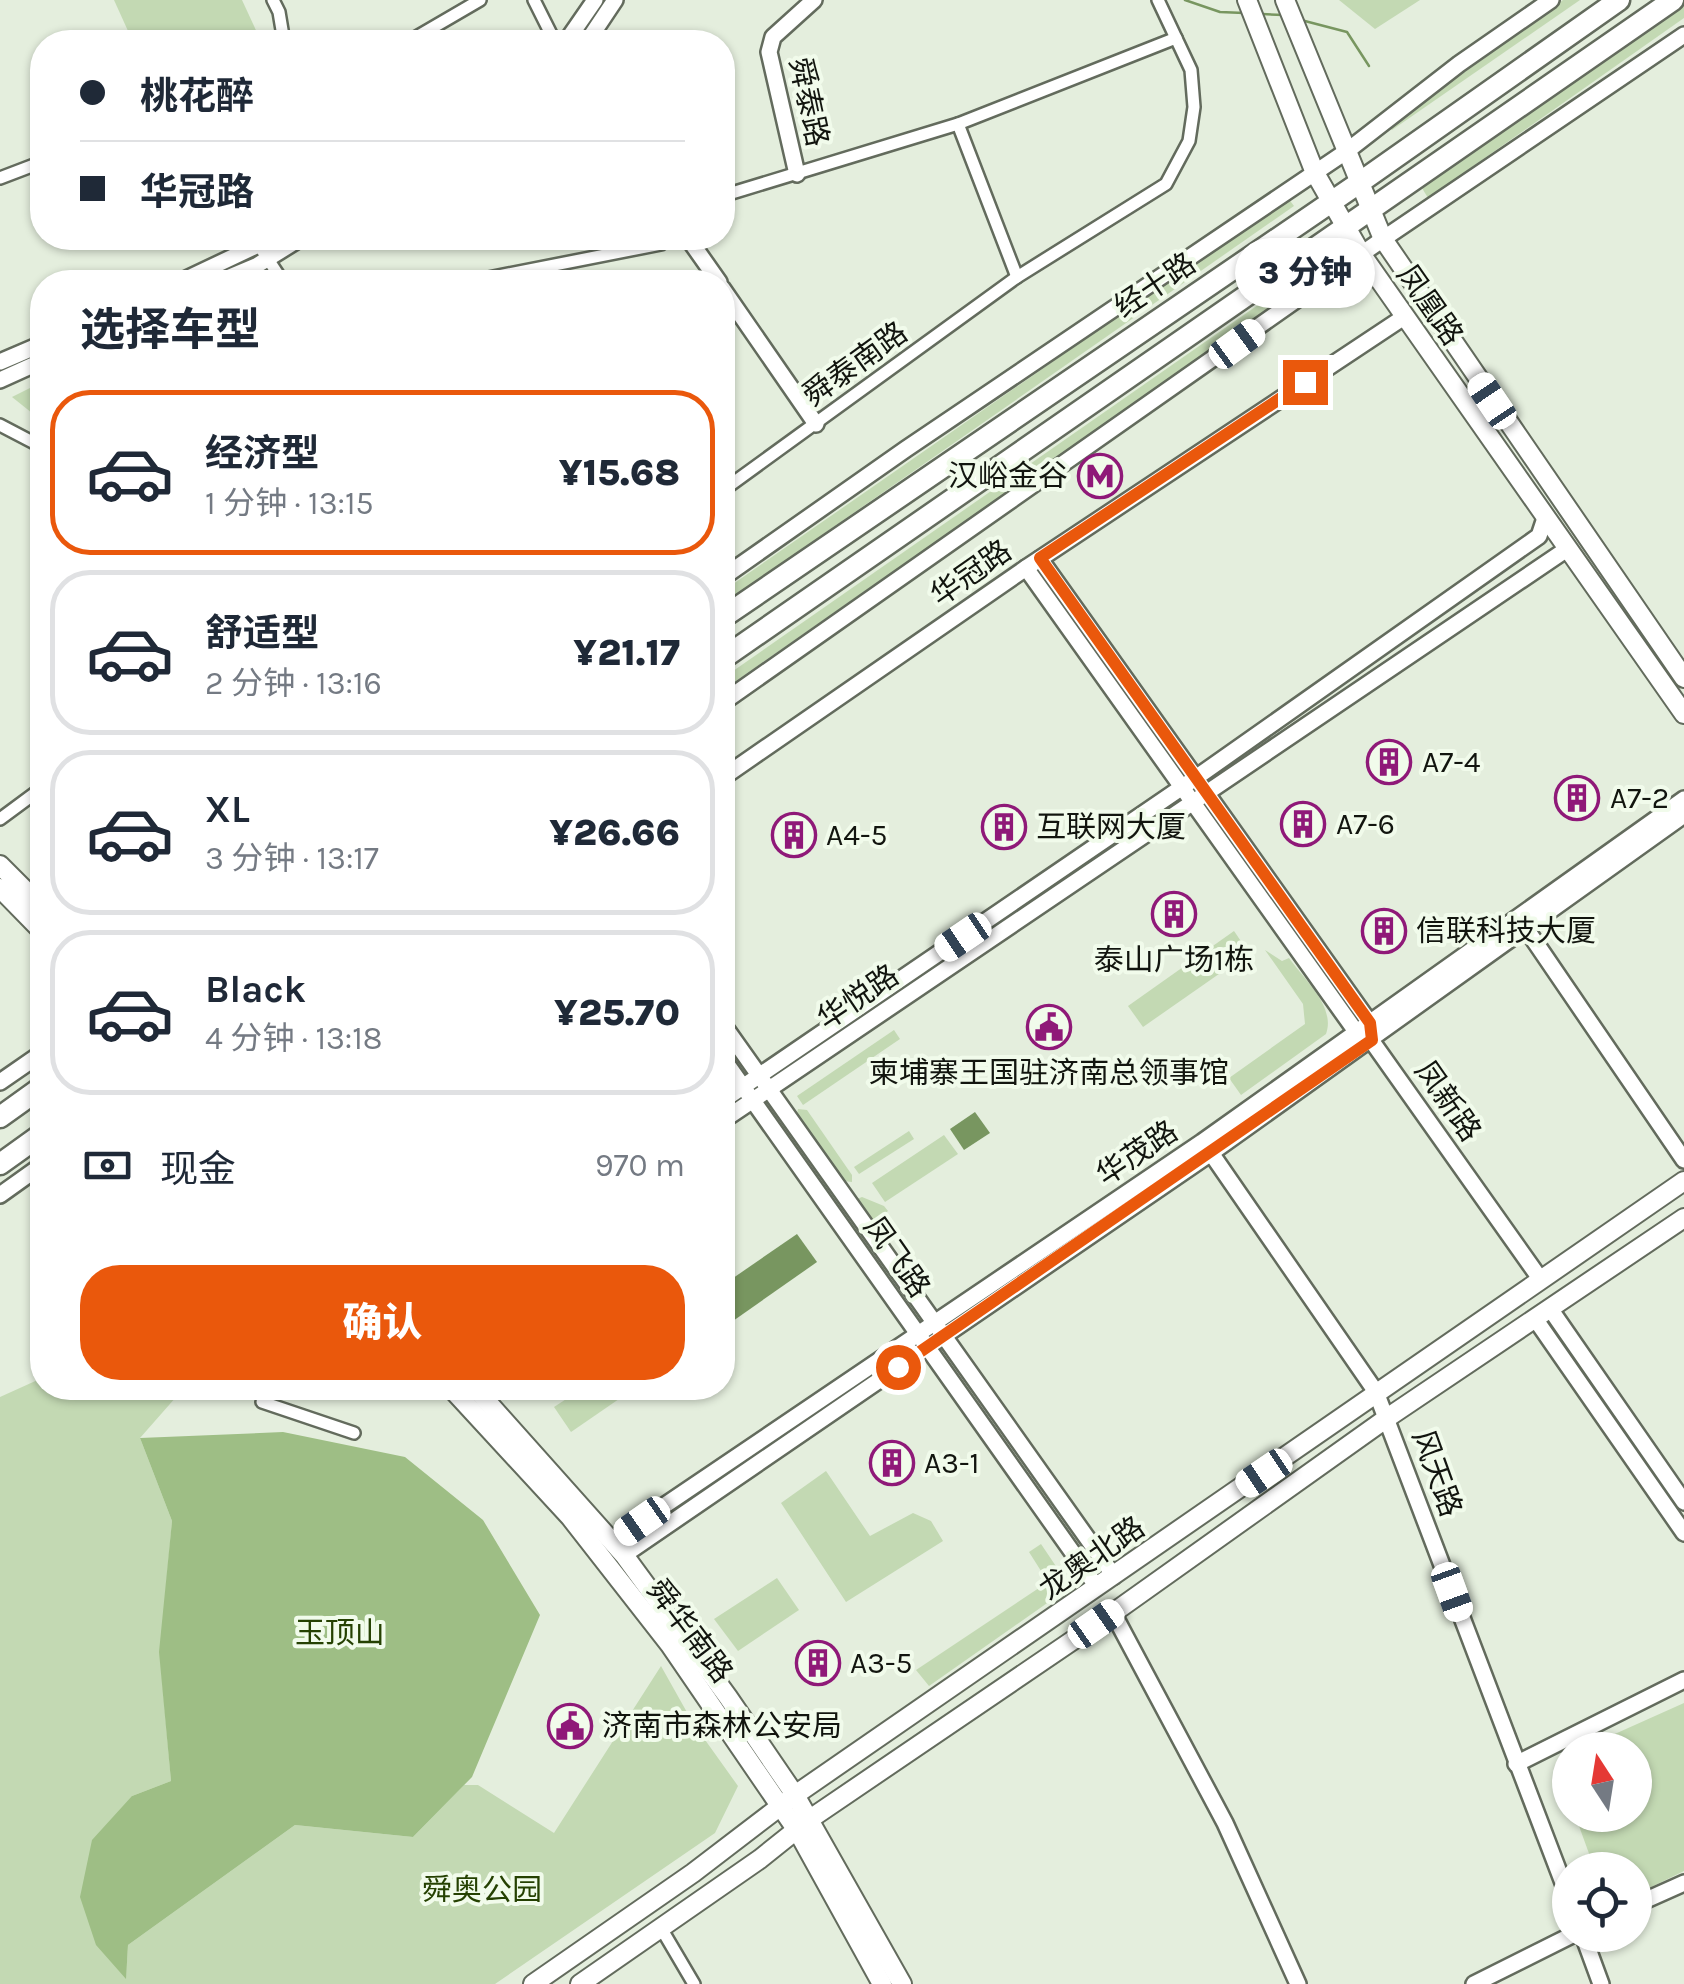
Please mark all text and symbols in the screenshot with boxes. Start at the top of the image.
street label: 舜泰路 [782,54,836,150]
text: 桃花醉 [140,74,254,119]
text: 华冠路 [140,170,254,215]
callout: 3 分钟 [1235,237,1375,307]
street label: 经十路 [1108,245,1202,325]
text: 3 分钟 [1258,254,1352,291]
street label: 凤凰路 [1389,258,1471,352]
text: 选择车型 [80,304,260,356]
street label: 舜泰南路 [796,314,914,414]
car [1204,314,1270,374]
route end [1283,360,1328,405]
car [1463,368,1521,434]
icon: car [85,428,175,518]
text: 经济型 [205,431,319,476]
text: ¥15.68 [559,450,680,495]
metro station icon: 汉峪金谷 [1077,453,1123,499]
place label: 汉峪金谷 [948,458,1068,494]
text: 1 分钟 · 13:15 [205,485,374,522]
street label: 华冠路 [924,532,1018,614]
icon: car [85,608,175,698]
text: 舒适型 [205,611,319,656]
text: ¥21.17 [573,630,680,675]
text: 2 分钟 · 13:16 [205,665,382,702]
building icon: A7-4 [1366,739,1412,785]
place label: A7-4 [1422,744,1481,780]
building icon: A7-2 [1554,775,1600,821]
place label: A7-2 [1610,780,1669,816]
text: XL [205,787,250,832]
icon: car [85,788,175,878]
building icon: A7-6 [1280,801,1326,847]
building icon: 互联网大厦 [981,804,1027,850]
place label: A7-6 [1336,806,1395,842]
place label: 互联网大厦 [1036,809,1186,845]
text: ¥26.66 [549,810,680,855]
building icon: A4-5 [771,812,817,858]
place label: A4-5 [826,817,887,853]
text: 3 分钟 · 13:17 [205,840,379,877]
building icon: 泰山广场1栋 [1151,891,1197,937]
car [930,908,996,966]
building icon: 信联科技大厦 [1361,908,1407,954]
place label: 信联科技大厦 [1416,913,1596,949]
place label: 泰山广场1栋 [1094,942,1254,978]
street label: 华悦路 [811,957,905,1037]
text: Black [205,967,306,1012]
icon: car [85,968,175,1058]
text: ¥25.70 [554,990,680,1035]
public building icon: 柬埔寨王国驻济南总领事馆 [1026,1004,1072,1050]
text: 4 分钟 · 13:18 [205,1020,382,1057]
street label: 凤新路 [1407,1054,1489,1148]
place label: 柬埔寨王国驻济南总领事馆 [869,1055,1229,1091]
street label: 华茂路 [1090,1113,1184,1193]
icon: cash [80,1138,135,1193]
text: 现金 [160,1147,236,1192]
text: 970 m [595,1147,685,1184]
street label: 凤飞路 [856,1210,938,1304]
button: 确认 [80,1265,685,1380]
route start [876,1345,921,1390]
street label: 风天路 [1405,1425,1469,1521]
building icon: A3-1 [869,1440,915,1486]
car [1231,1444,1297,1502]
place label: A3-1 [924,1445,979,1481]
car [609,1492,675,1550]
street label: 龙奥北路 [1033,1509,1151,1607]
car [1428,1559,1476,1625]
street label: 舜华南路 [640,1572,740,1690]
car [1063,1595,1129,1653]
park label: 玉顶山 [295,1615,385,1651]
building icon: A3-5 [795,1640,841,1686]
place label: A3-5 [850,1645,912,1681]
public building icon: 济南市森林公安局 [547,1703,593,1749]
place label: 济南市森林公安局 [602,1708,842,1744]
north arrow [1552,1732,1652,1832]
map controls [1552,1732,1652,1952]
button: locate [1552,1852,1652,1952]
park label: 舜奥公园 [422,1872,542,1908]

